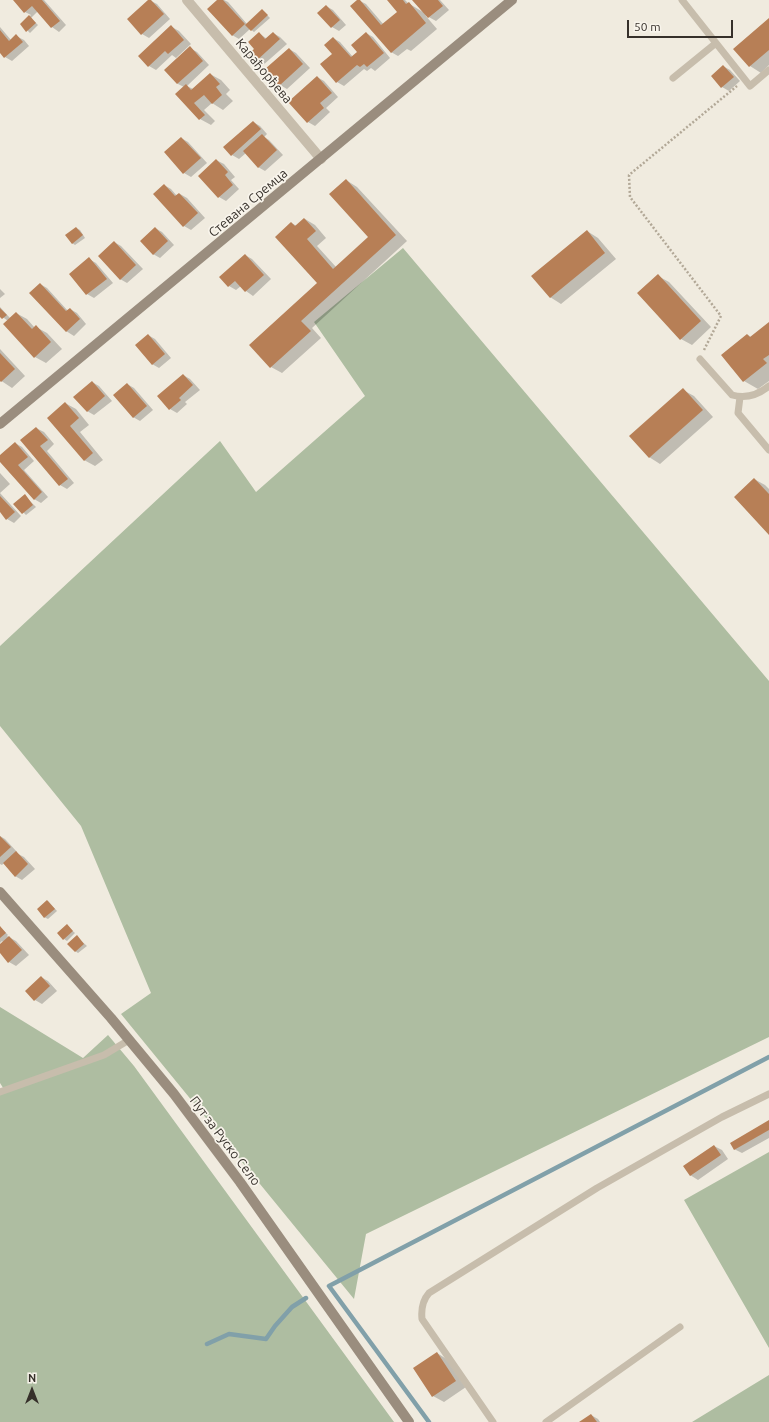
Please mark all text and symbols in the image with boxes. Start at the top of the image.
scale bar [629,12,735,38]
text: 50 m [634,20,661,33]
street label: Карађорђева [232,35,296,107]
street label: Стевана Сремца [205,165,291,241]
street label: Пут за Руско Село [186,1093,264,1189]
north arrow [12,1370,52,1410]
text: N [28,1372,36,1384]

